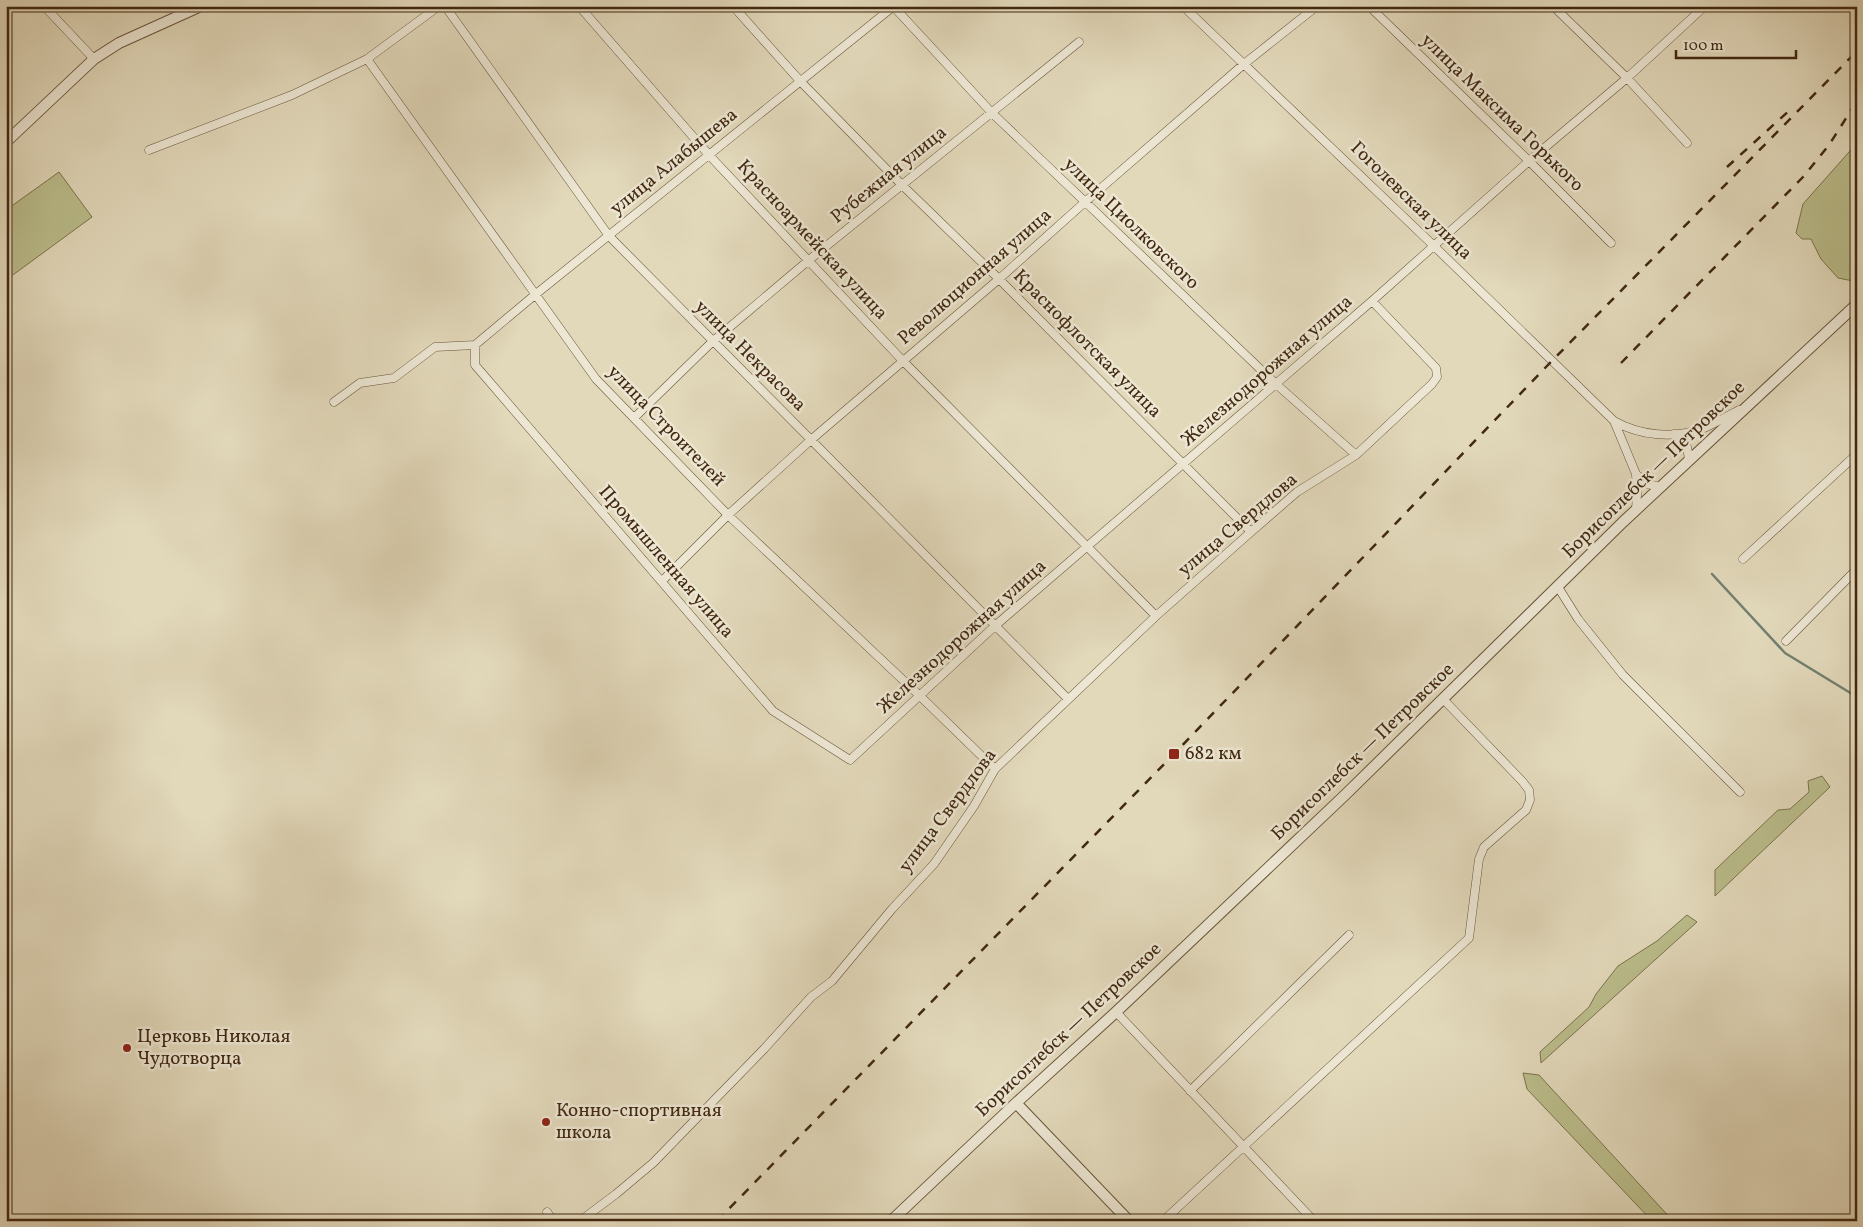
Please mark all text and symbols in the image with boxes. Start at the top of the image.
street label: улица Максима Горького [1415,28,1589,198]
scale bar [1676,28,1796,60]
text: 100 m [1683,36,1723,57]
street label: улица Алабышева [605,102,743,222]
street label: Рубежная улица [825,120,953,230]
street label: Гоголевская улица [1344,136,1478,266]
street label: улица Циолковского [1057,152,1205,296]
street label: Красноармейская улица [731,154,893,326]
street label: Революционная улица [892,203,1058,351]
street label: Краснофлотская улица [1007,264,1167,424]
street label: Железнодорожная улица [1176,289,1358,453]
street label: улица Некрасова [688,294,812,418]
street label: улица Строителей [601,359,731,493]
street label: Борисоглебск — Петровское [1557,375,1751,565]
street label: улица Свердлова [1173,467,1303,583]
street label: Промышленная улица [592,480,740,644]
street label: Железнодорожная улица [872,554,1052,720]
street label: Борисоглебск — Петровское [1266,657,1460,847]
place label: 682 км [1185,741,1241,767]
street label: улица Свердлова [893,744,1003,878]
marker: 682 км [1167,747,1181,761]
street label: Борисоглебск — Петровское [970,937,1168,1123]
place label: Церковь Николая Чудотворца [137,1024,291,1072]
marker: Церковь Николая Чудотворца [121,1042,133,1054]
place label: Конно-спортивная школа [556,1098,722,1146]
marker: Конно-спортивная школа [540,1116,552,1128]

